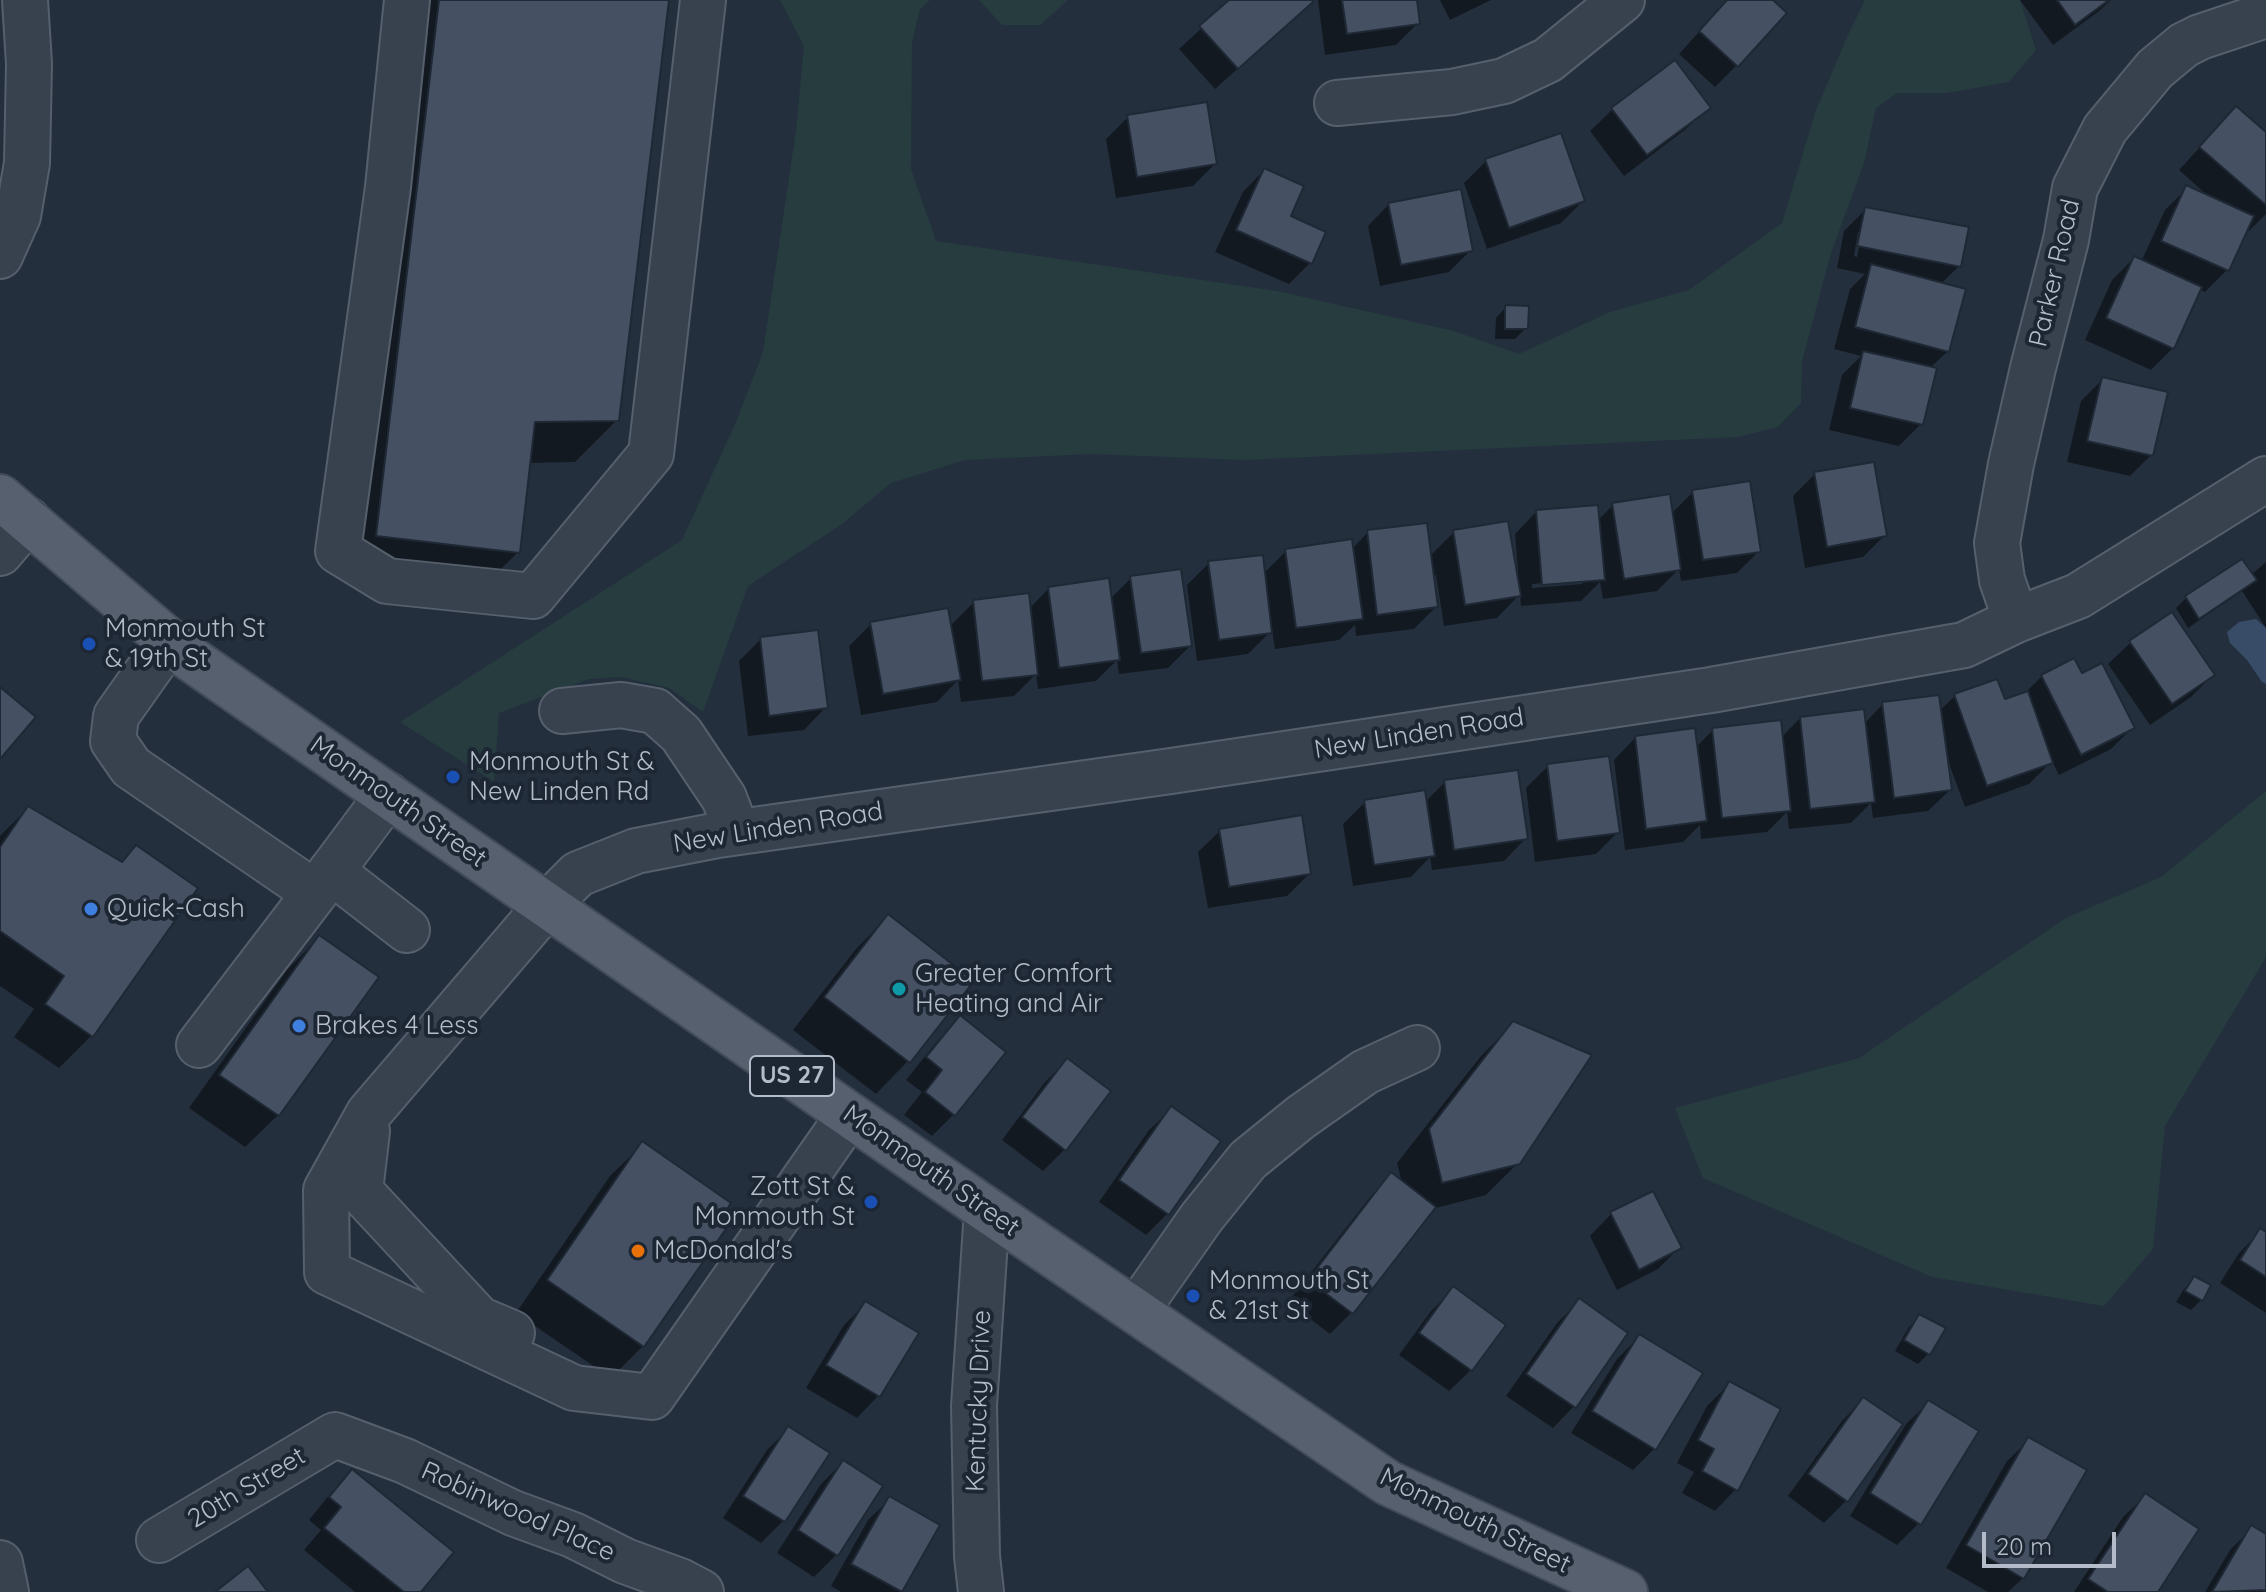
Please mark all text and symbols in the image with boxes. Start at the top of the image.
street label: Parker Road [2023,196,2087,350]
place label: Monmouth St & 19th St [105,613,266,674]
marker: Monmouth St & 19th St [80,635,98,653]
street label: New Linden Road [1312,702,1526,766]
street label: Monmouth Street [304,730,492,874]
place label: Monmouth St & New Linden Rd [469,746,654,808]
marker: Monmouth St & New Linden Rd [444,768,462,786]
street label: New Linden Road [671,796,885,860]
place label: Quick-Cash [107,893,245,925]
marker: Quick-Cash [82,900,100,918]
place label: Greater Comfort Heating and Air [915,958,1113,1020]
marker: Greater Comfort Heating and Air [890,980,908,998]
place label: Brakes 4 Less [315,1010,478,1042]
marker: Brakes 4 Less [290,1017,308,1035]
road number: US 27 [750,1056,834,1096]
street label: Monmouth Street [837,1099,1025,1243]
place label: Zott St & Monmouth St [694,1171,855,1232]
marker: Zott St & Monmouth St [862,1193,880,1211]
place label: McDonald's [654,1235,793,1267]
marker: McDonald's [629,1242,647,1260]
place label: Monmouth St & 21st St [1209,1265,1370,1326]
marker: Monmouth St & 21st St [1184,1287,1202,1305]
street label: Kentucky Drive [960,1309,998,1493]
street label: 20th Street [183,1441,311,1535]
street label: Robinwood Place [416,1455,620,1569]
street label: Monmouth Street [1375,1461,1575,1581]
scale bar [1986,1516,2120,1566]
text: 20 m [1996,1531,2052,1561]

